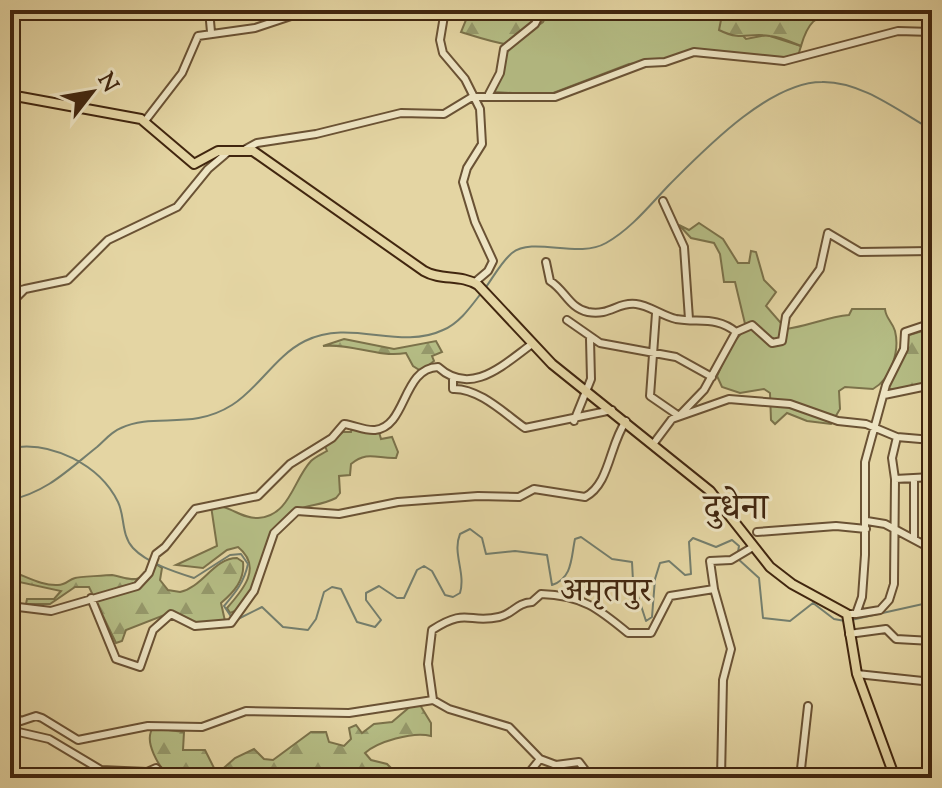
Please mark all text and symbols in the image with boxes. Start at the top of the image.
north arrow [52,52,132,132]
text: N [88,67,125,99]
district label: दुधेना [702,484,770,536]
district label: अमृतपुर [561,568,654,617]

